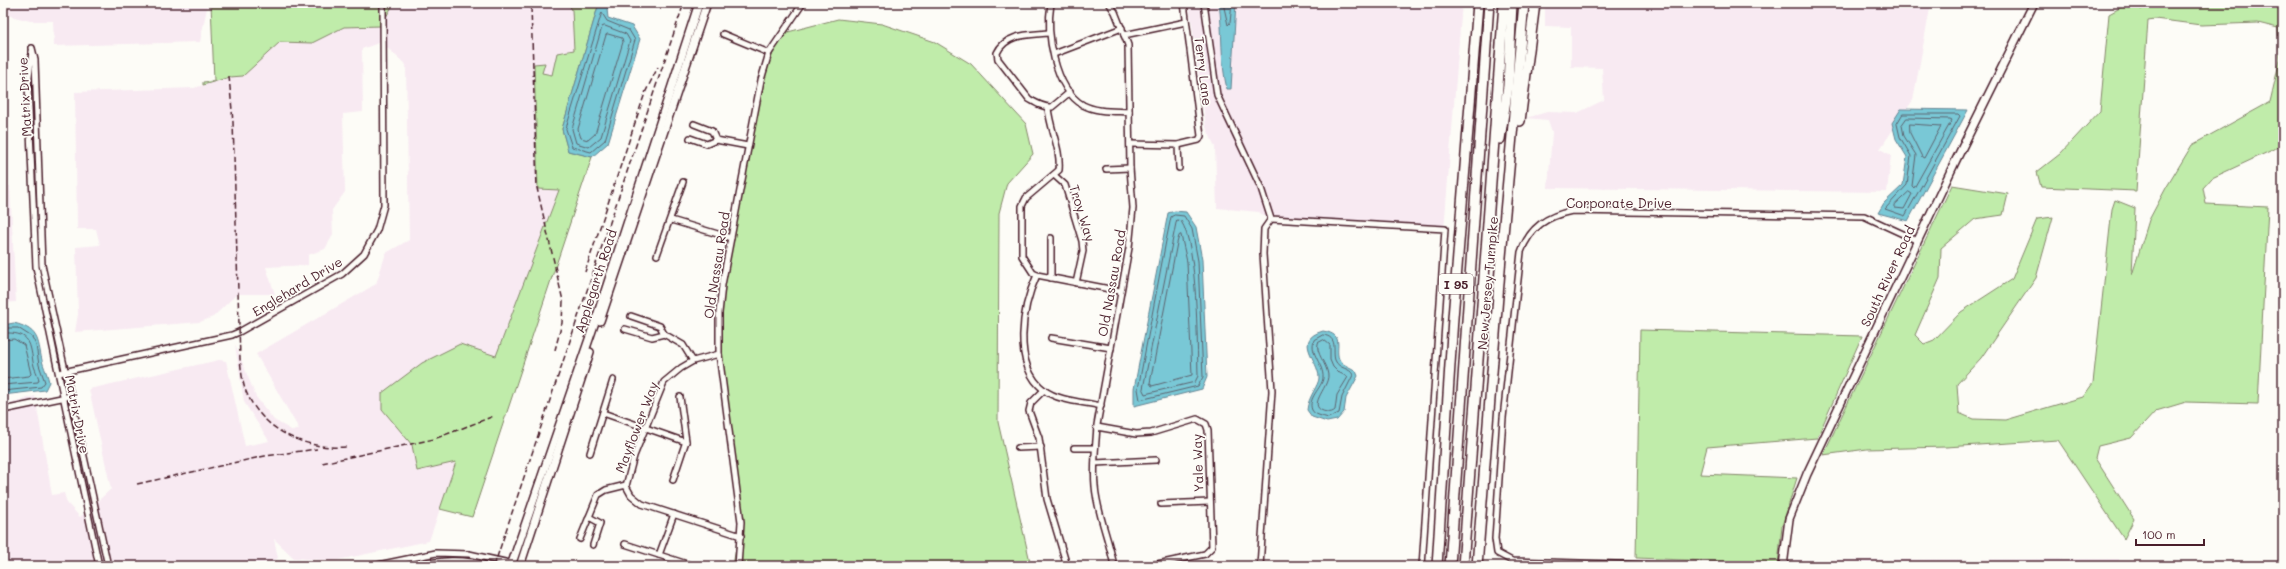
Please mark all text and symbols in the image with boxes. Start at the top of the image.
street label: Terry Lane [1191,35,1217,107]
street label: Matrix Drive [13,57,35,137]
street label: Troy Way [1066,182,1100,244]
street label: Corporate Drive [1566,194,1672,211]
street label: Old Nassau Road [699,210,733,320]
street label: New Jersey Turnpike [1473,216,1501,350]
street label: South River Road [1856,223,1918,329]
street label: Applegarth Road [570,227,620,335]
street label: Old Nassau Road [1093,228,1129,338]
street label: Englehard Drive [249,252,345,320]
road number: I 95 [1439,274,1473,294]
street label: Matrix Drive [62,373,94,455]
street label: Mayflower Way [611,379,661,475]
street label: Yale Way [1187,433,1207,492]
scale bar [2136,521,2204,547]
text: 100 m [2142,526,2176,542]

